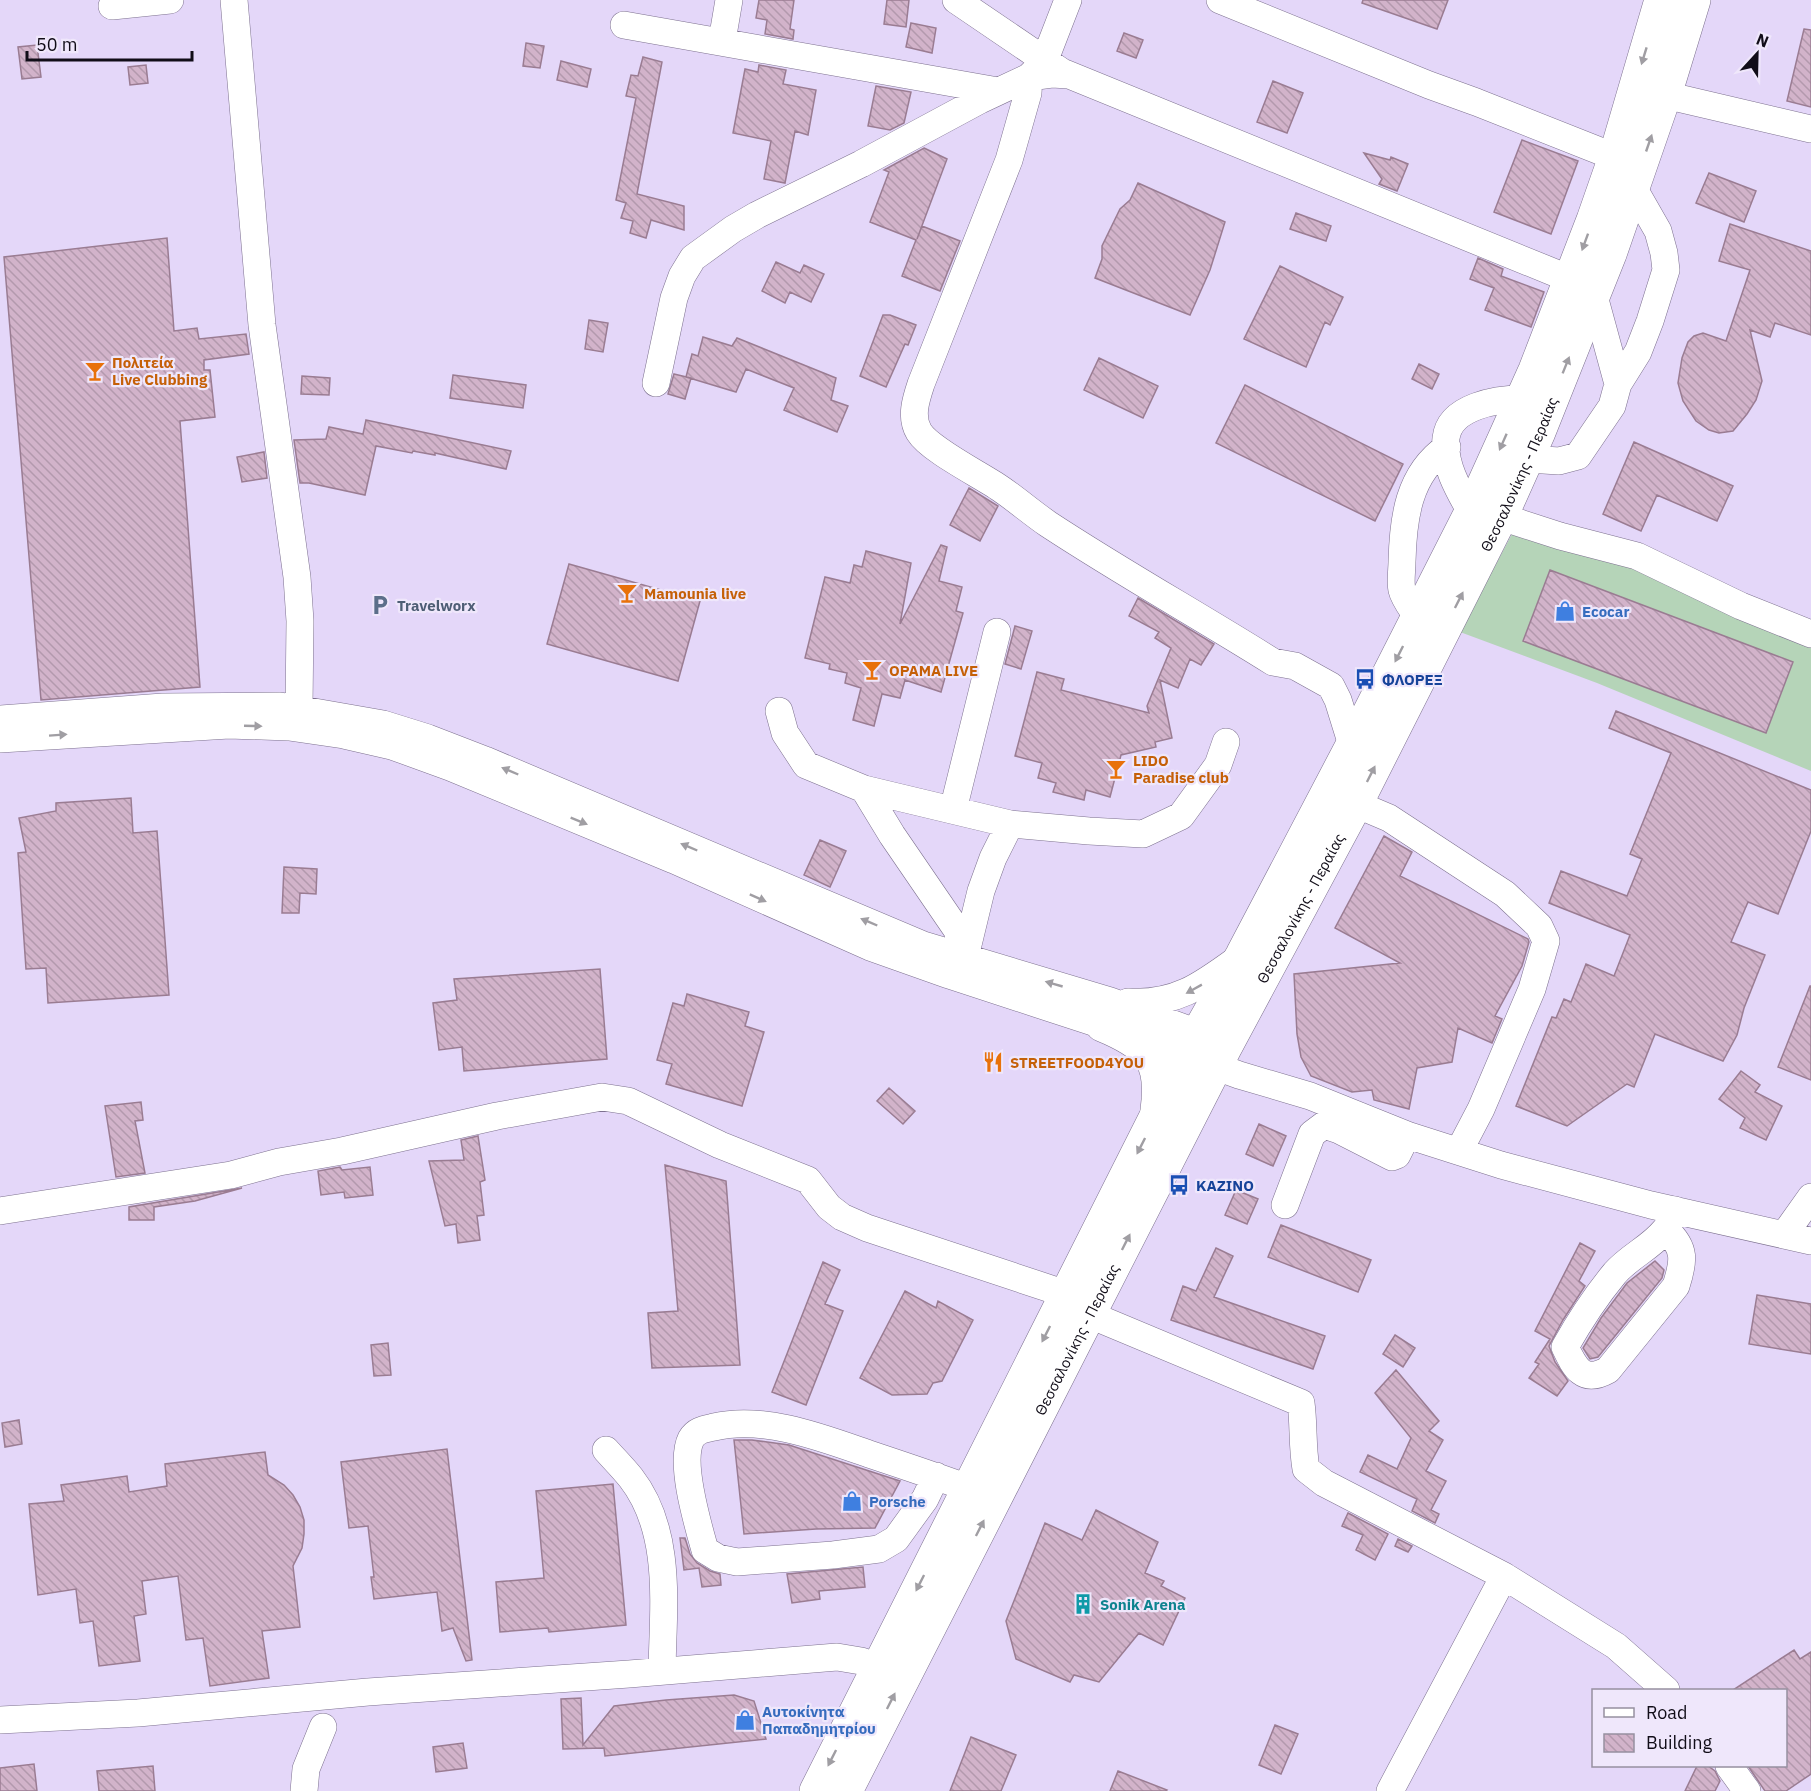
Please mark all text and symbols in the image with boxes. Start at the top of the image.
scale bar [27,24,192,62]
north arrow [1727,24,1787,84]
text: N [1753,29,1772,52]
text: 50 m [36,33,78,56]
one-way arrow [1639,47,1648,65]
one-way arrow [1645,134,1655,152]
one-way arrow [1579,233,1589,251]
place label: Πολιτεία Live Clubbing [112,353,208,389]
one-way arrow [1562,356,1571,374]
bar icon: Πολιτεία Live Clubbing [83,359,107,383]
street label: Θεσσαλονίκης - Περαίας [1476,394,1562,555]
one-way arrow [1499,433,1508,450]
bar icon: Mamounia live [615,581,639,605]
place label: Mamounia live [644,584,746,603]
one-way arrow [1454,591,1464,608]
parking icon: Travelworx [368,593,392,617]
place label: Travelworx [397,596,476,615]
shop icon: Ecocar [1553,599,1577,623]
place label: Ecocar [1582,602,1629,621]
one-way arrow [1394,646,1404,663]
bar icon: ΟΡΑΜΑ LIVE [860,658,884,682]
place label: ΟΡΑΜΑ LIVE [889,661,978,680]
bus stop icon: ΦΛΟΡΕΞ [1353,667,1377,691]
place label: ΦΛΟΡΕΞ [1382,670,1443,689]
one-way arrow [244,721,263,730]
one-way arrow [49,731,68,740]
place label: LIDO Paradise club [1133,751,1229,787]
bar icon: LIDO Paradise club [1104,757,1128,781]
one-way arrow [1366,765,1376,782]
one-way arrow [500,766,518,776]
one-way arrow [570,816,588,826]
street label: Θεσσαλονίκης - Περαίας [1252,830,1348,986]
one-way arrow [681,842,698,851]
one-way arrow [749,894,766,903]
one-way arrow [860,917,878,927]
one-way arrow [1045,979,1063,988]
one-way arrow [1185,984,1202,994]
restaurant icon: STREETFOOD4YOU [981,1050,1005,1074]
place label: STREETFOOD4YOU [1010,1053,1144,1072]
one-way arrow [1136,1137,1146,1154]
bus stop icon: ΚΑΖΙΝΟ [1167,1173,1191,1197]
place label: ΚΑΖΙΝΟ [1196,1176,1254,1195]
one-way arrow [1121,1233,1130,1250]
street label: Θεσσαλονίκης - Περαίας [1030,1260,1123,1418]
one-way arrow [1041,1326,1050,1343]
shop icon: Porsche [840,1489,864,1513]
place label: Porsche [869,1492,926,1511]
one-way arrow [975,1519,985,1536]
one-way arrow [915,1575,925,1592]
building icon: Sonik Arena [1071,1592,1095,1616]
place label: Sonik Arena [1100,1595,1186,1614]
legend [1592,1689,1787,1767]
one-way arrow [887,1693,896,1710]
text: Road [1646,1701,1687,1724]
place label: Αυτοκίνητα Παπαδημητρίου [762,1702,876,1738]
shop icon: Αυτοκίνητα Παπαδημητρίου [733,1708,757,1732]
text: Building [1646,1731,1713,1754]
one-way arrow [828,1749,837,1766]

